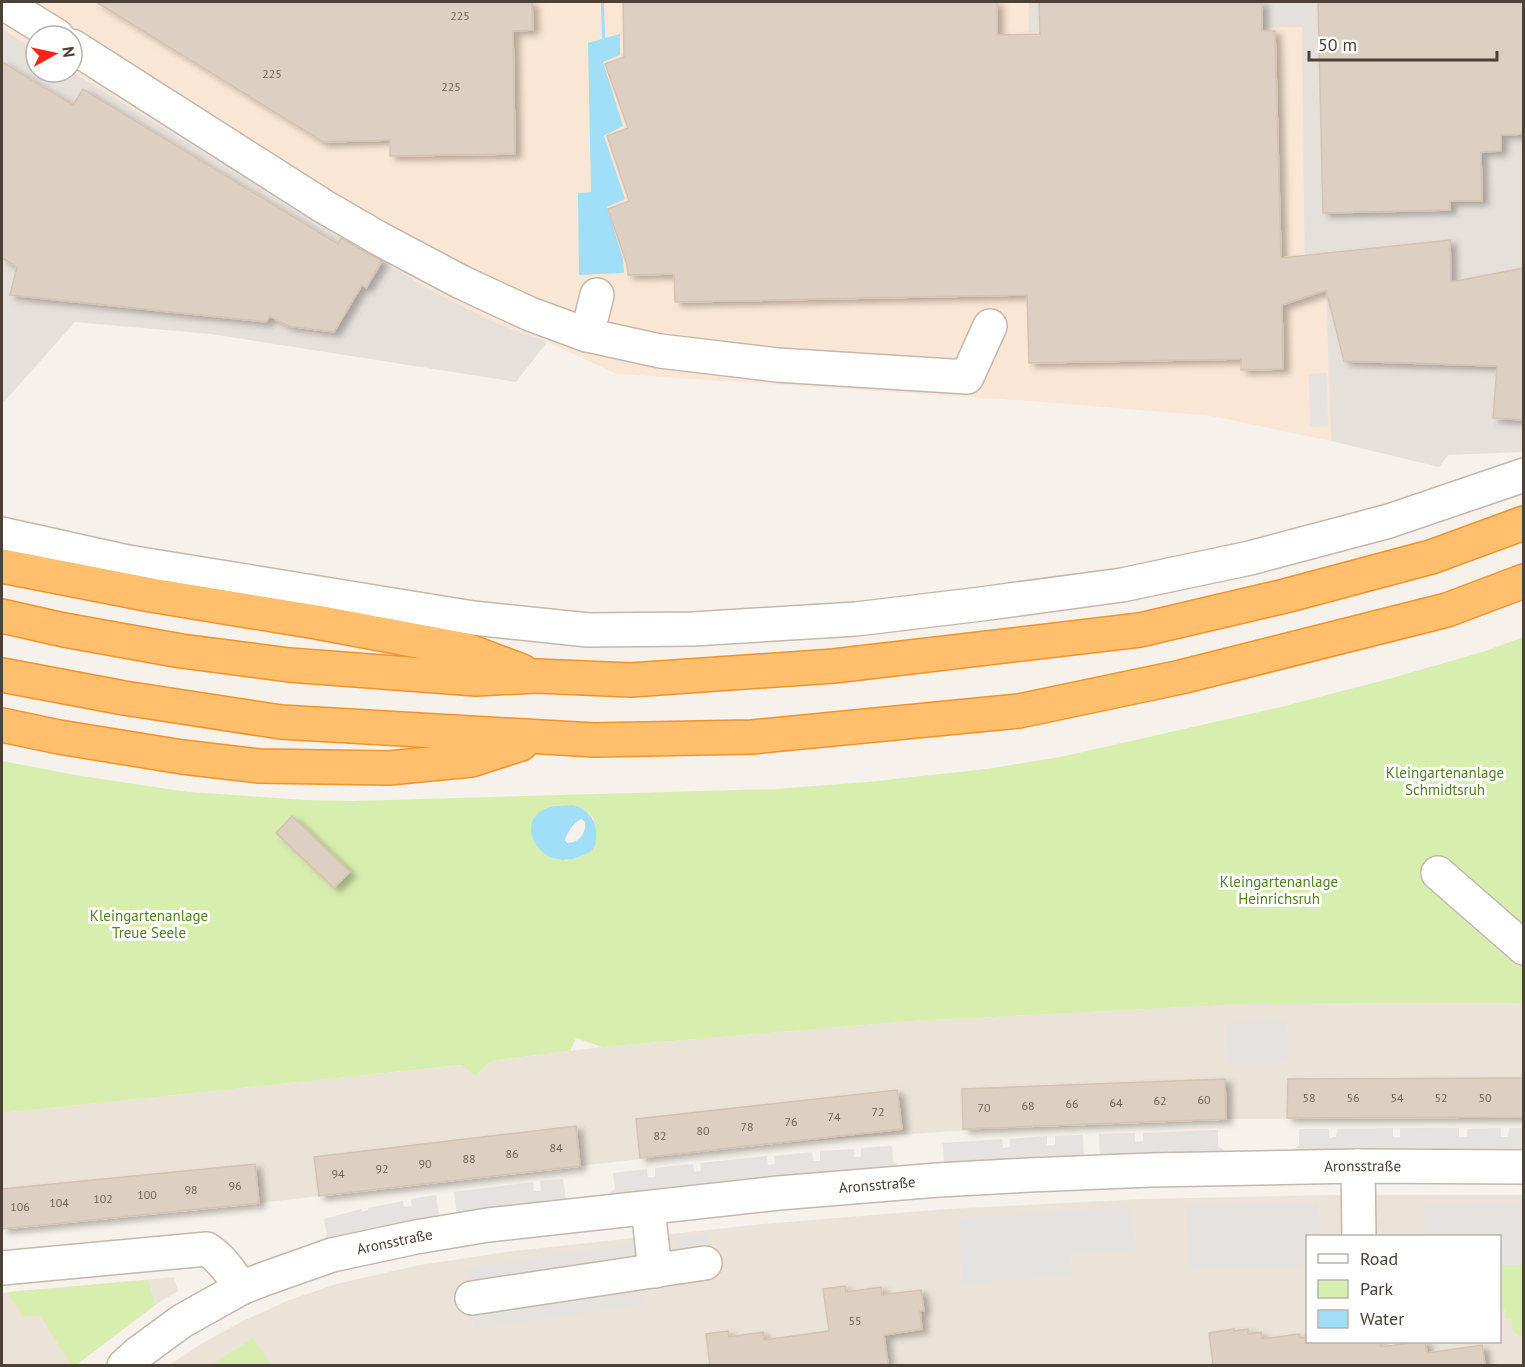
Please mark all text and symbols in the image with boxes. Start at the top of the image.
house number: 225 [450,8,470,23]
north arrow [24,24,84,84]
scale bar [1309,24,1496,62]
text: 50 m [1318,33,1357,56]
text: N [58,45,79,59]
house number: 225 [262,66,282,81]
house number: 225 [441,79,461,94]
park label: Kleingartenanlage Schmidtsruh [1386,763,1504,799]
park label: Kleingartenanlage Heinrichsruh [1220,872,1338,908]
park label: Kleingartenanlage Treue Seele [90,906,208,942]
house number: 58 [1302,1090,1316,1105]
house number: 56 [1346,1090,1360,1105]
house number: 54 [1390,1090,1404,1105]
house number: 52 [1434,1090,1448,1105]
house number: 50 [1478,1090,1492,1105]
house number: 60 [1197,1092,1211,1107]
house number: 62 [1153,1093,1167,1108]
house number: 64 [1109,1095,1123,1110]
house number: 66 [1065,1096,1079,1111]
house number: 68 [1021,1098,1035,1113]
house number: 70 [977,1100,991,1115]
house number: 72 [871,1104,885,1119]
house number: 74 [827,1109,841,1124]
house number: 76 [784,1114,798,1129]
house number: 78 [740,1119,754,1134]
house number: 80 [696,1123,710,1138]
house number: 82 [653,1128,667,1143]
house number: 84 [549,1140,563,1155]
house number: 86 [505,1146,519,1161]
house number: 88 [462,1151,476,1166]
house number: 90 [418,1156,432,1171]
street label: Aronsstraße [1324,1156,1401,1176]
house number: 92 [375,1161,389,1176]
house number: 94 [331,1166,345,1181]
street label: Aronsstraße [838,1172,916,1197]
house number: 96 [228,1178,242,1193]
house number: 98 [184,1182,198,1197]
house number: 100 [137,1187,157,1202]
house number: 102 [93,1191,113,1206]
house number: 104 [49,1195,69,1210]
house number: 106 [10,1199,30,1214]
street label: Aronsstraße [355,1224,434,1258]
legend [1306,1235,1501,1343]
text: Road [1360,1247,1398,1270]
text: Park [1360,1277,1393,1300]
text: Water [1360,1307,1404,1330]
house number: 55 [848,1313,862,1328]

